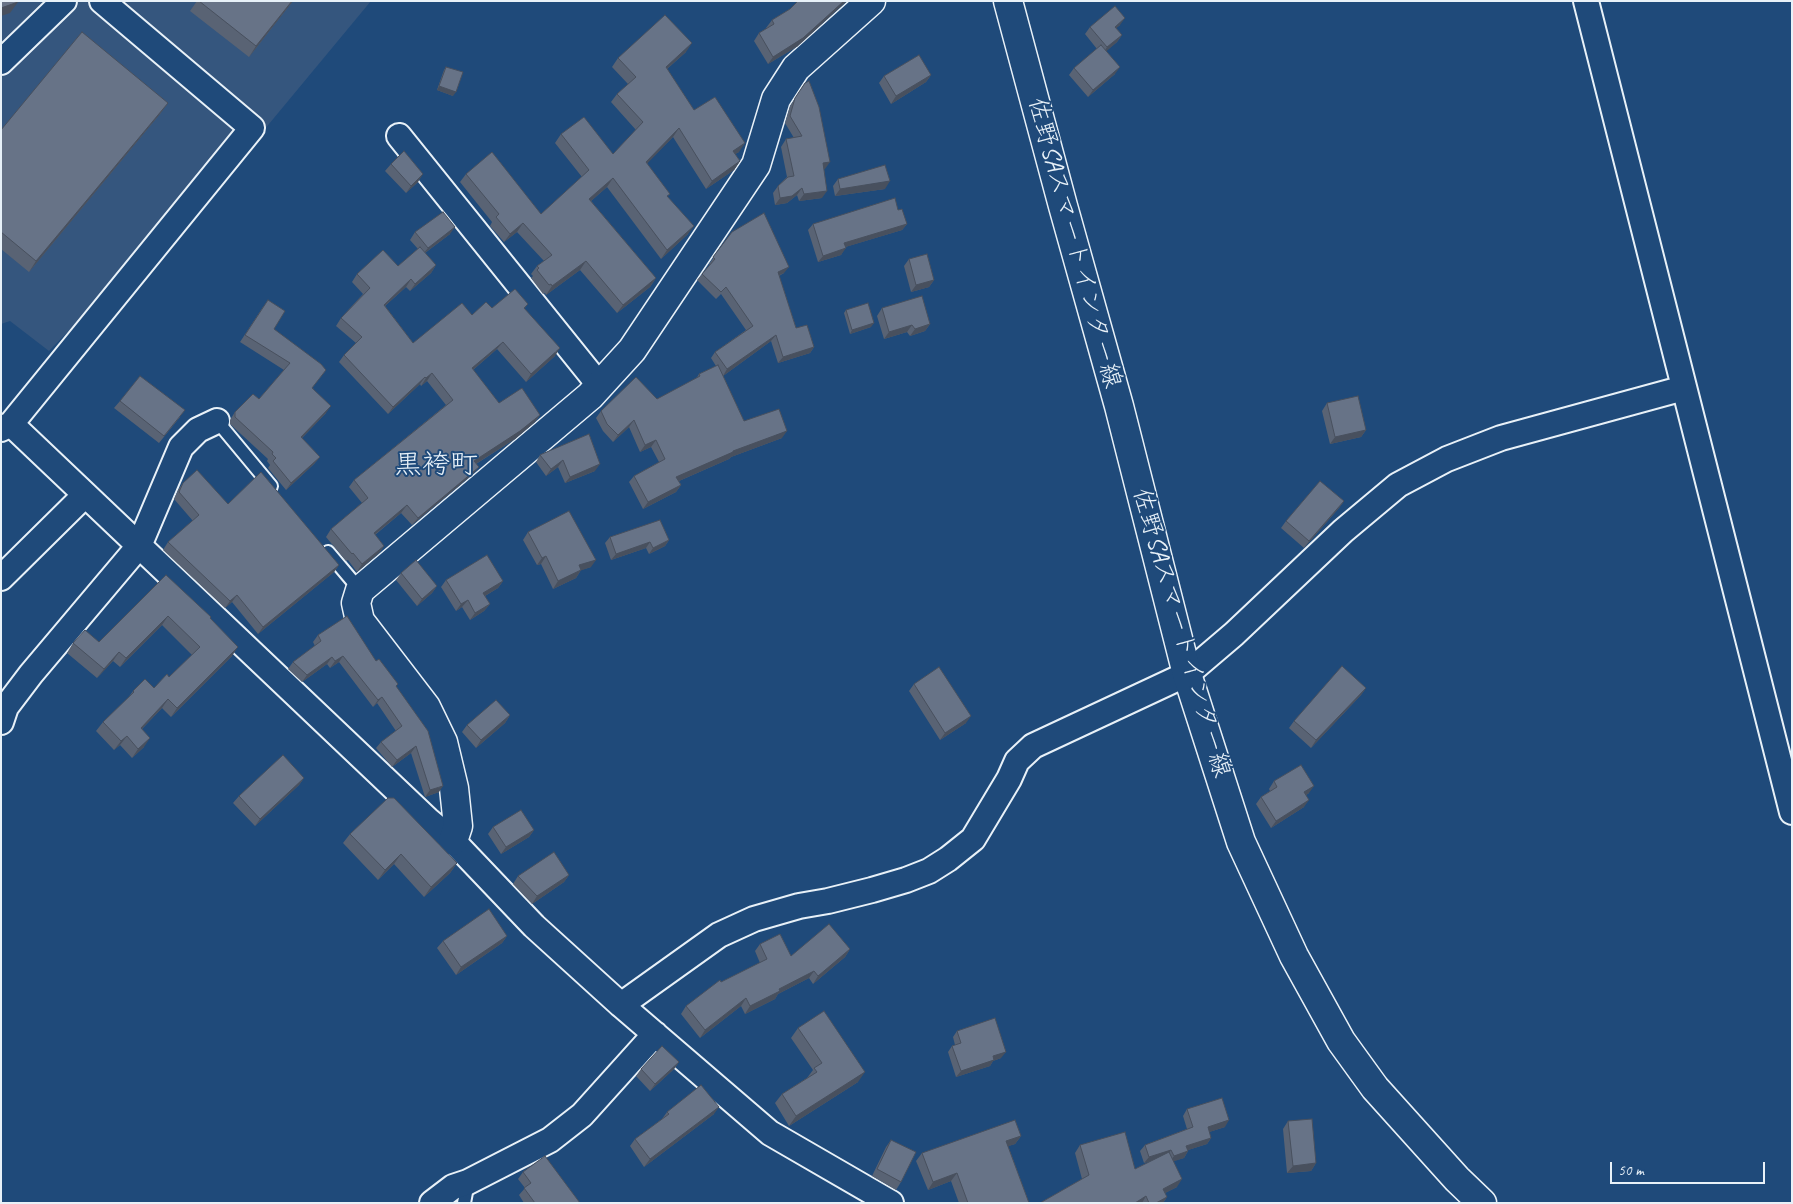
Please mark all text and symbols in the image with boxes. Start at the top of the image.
street label: 佐野SAスマートインター線 [1021,94,1127,392]
district label: 黒袴町 [394,449,478,483]
street label: 佐野SAスマートインター線 [1125,485,1237,781]
scale bar [1613,1152,1768,1184]
text: 50 m [1618,1161,1644,1180]

